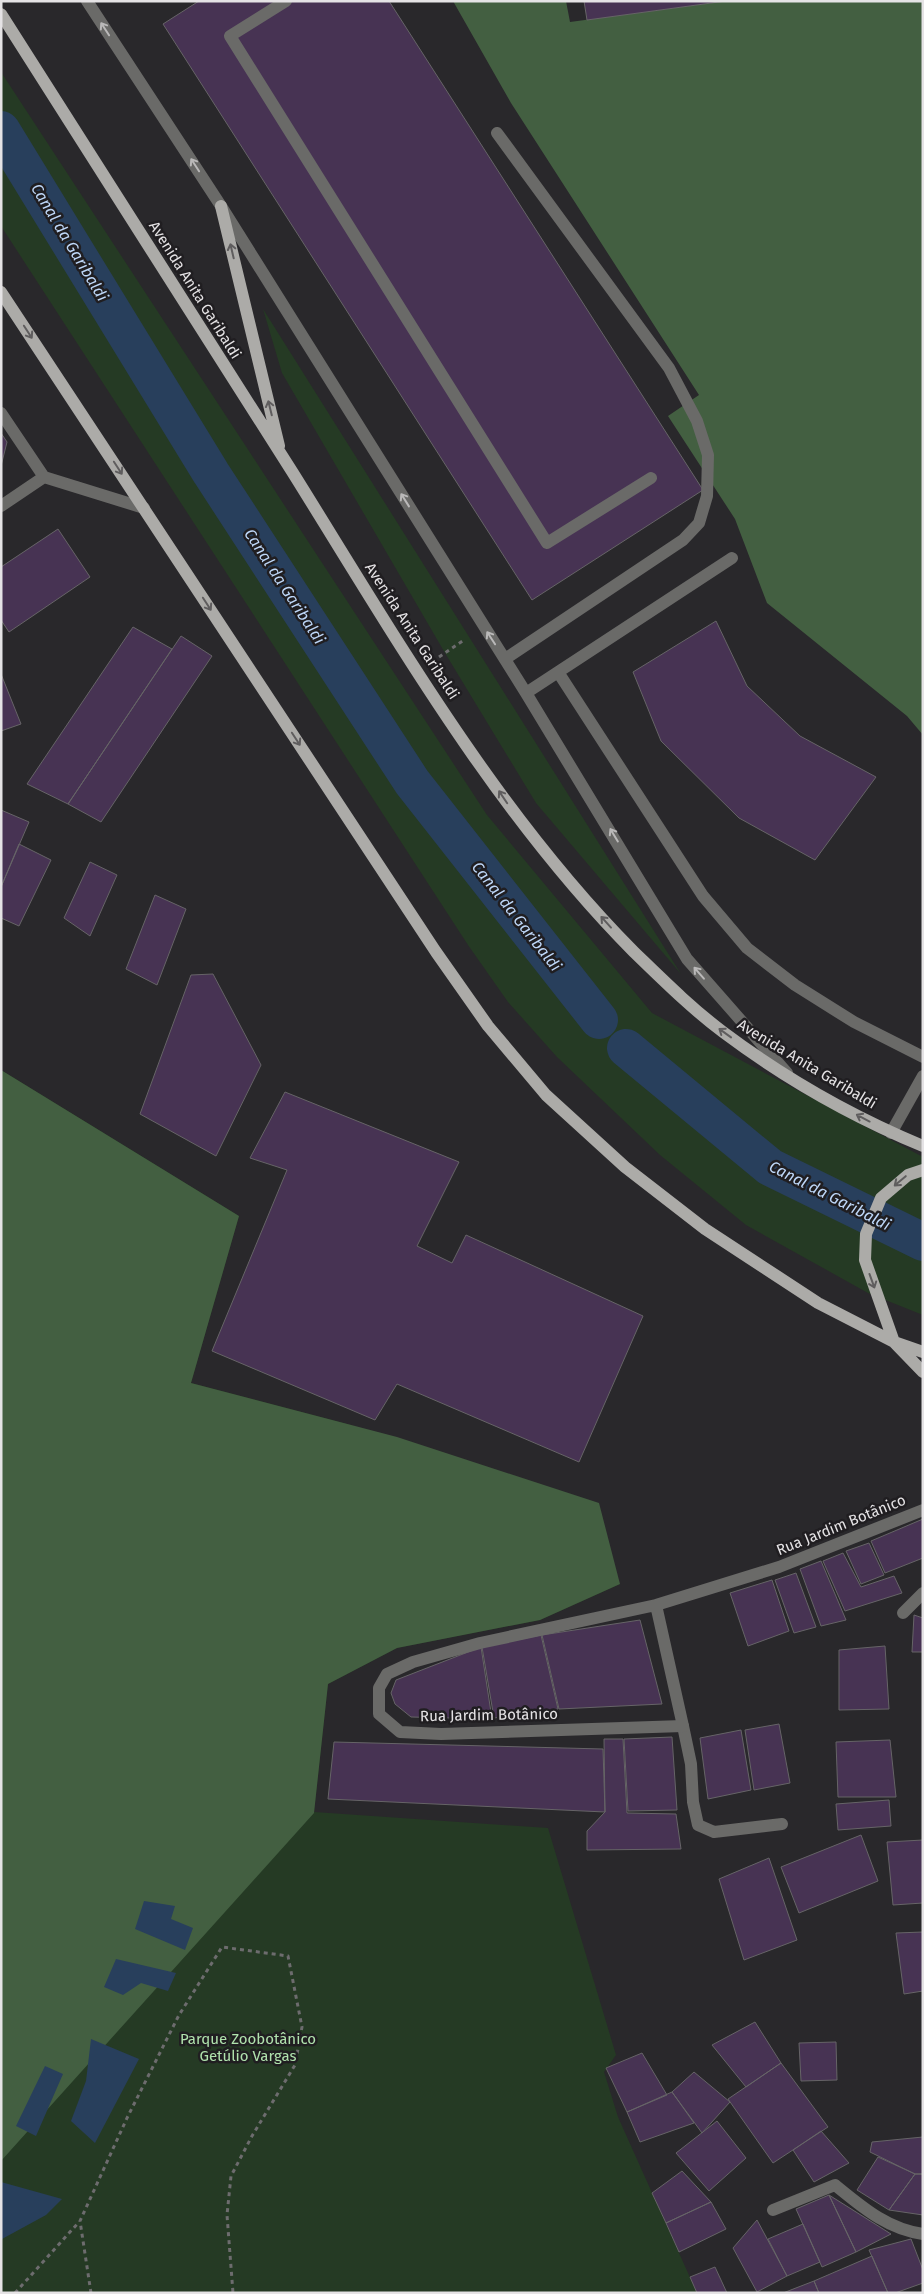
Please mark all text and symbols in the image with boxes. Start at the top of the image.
one-way arrow [100,23,110,37]
one-way arrow [189,158,200,172]
water label: Canal da Garibaldi [27,180,112,305]
street label: Avenida Anita Garibaldi [145,218,245,362]
one-way arrow [227,243,236,259]
one-way arrow [23,325,33,339]
one-way arrow [265,401,274,417]
one-way arrow [112,461,123,475]
one-way arrow [400,493,410,507]
water label: Canal da Garibaldi [240,525,329,648]
street label: Avenida Anita Garibaldi [361,559,463,703]
one-way arrow [202,596,212,610]
one-way arrow [486,631,496,645]
one-way arrow [291,732,301,746]
one-way arrow [498,790,508,804]
one-way arrow [608,829,618,843]
water label: Canal da Garibaldi [468,858,566,975]
one-way arrow [600,916,612,929]
one-way arrow [694,967,705,980]
street label: Avenida Anita Garibaldi [734,1015,880,1113]
one-way arrow [718,1028,732,1038]
one-way arrow [856,1113,871,1122]
water label: Canal da Garibaldi [766,1157,894,1235]
one-way arrow [894,1176,907,1187]
one-way arrow [868,1273,877,1288]
street label: Rua Jardim Botânico [774,1491,908,1559]
street label: Rua Jardim Botânico [420,1705,558,1725]
park label: Parque Zoobotânico Getúlio Vargas [180,2030,316,2065]

